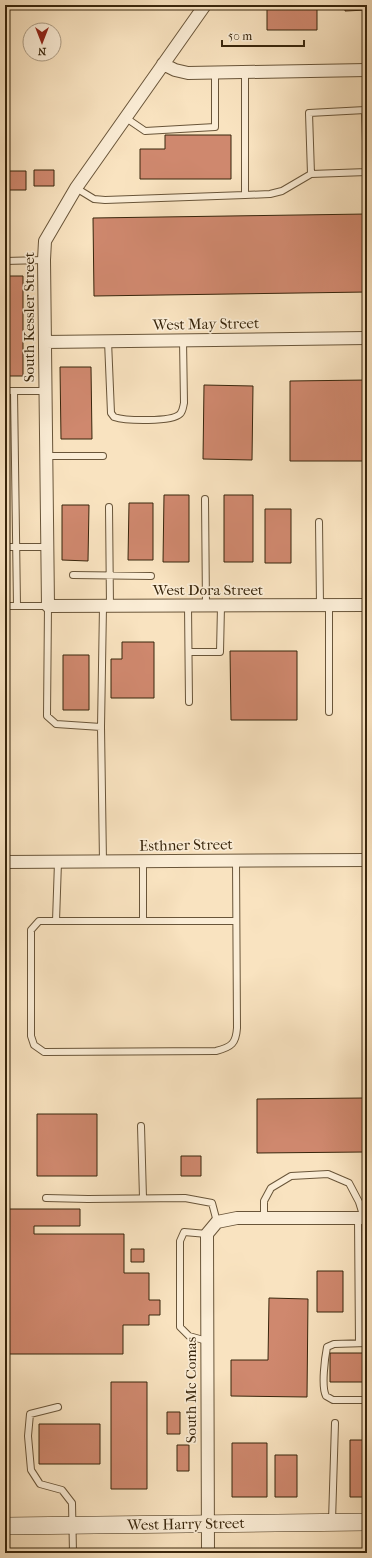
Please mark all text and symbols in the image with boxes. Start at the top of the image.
north arrow [22,22,62,62]
scale bar [222,22,304,48]
text: 50 m [228,29,252,43]
text: N [37,45,46,58]
street label: South Kessler Street [20,251,38,382]
street label: West May Street [152,314,260,334]
street label: West Dora Street [152,581,264,599]
street label: Esthner Street [139,835,234,855]
street label: South Mc Comas [182,1336,200,1443]
street label: West Harry Street [126,1514,246,1534]

